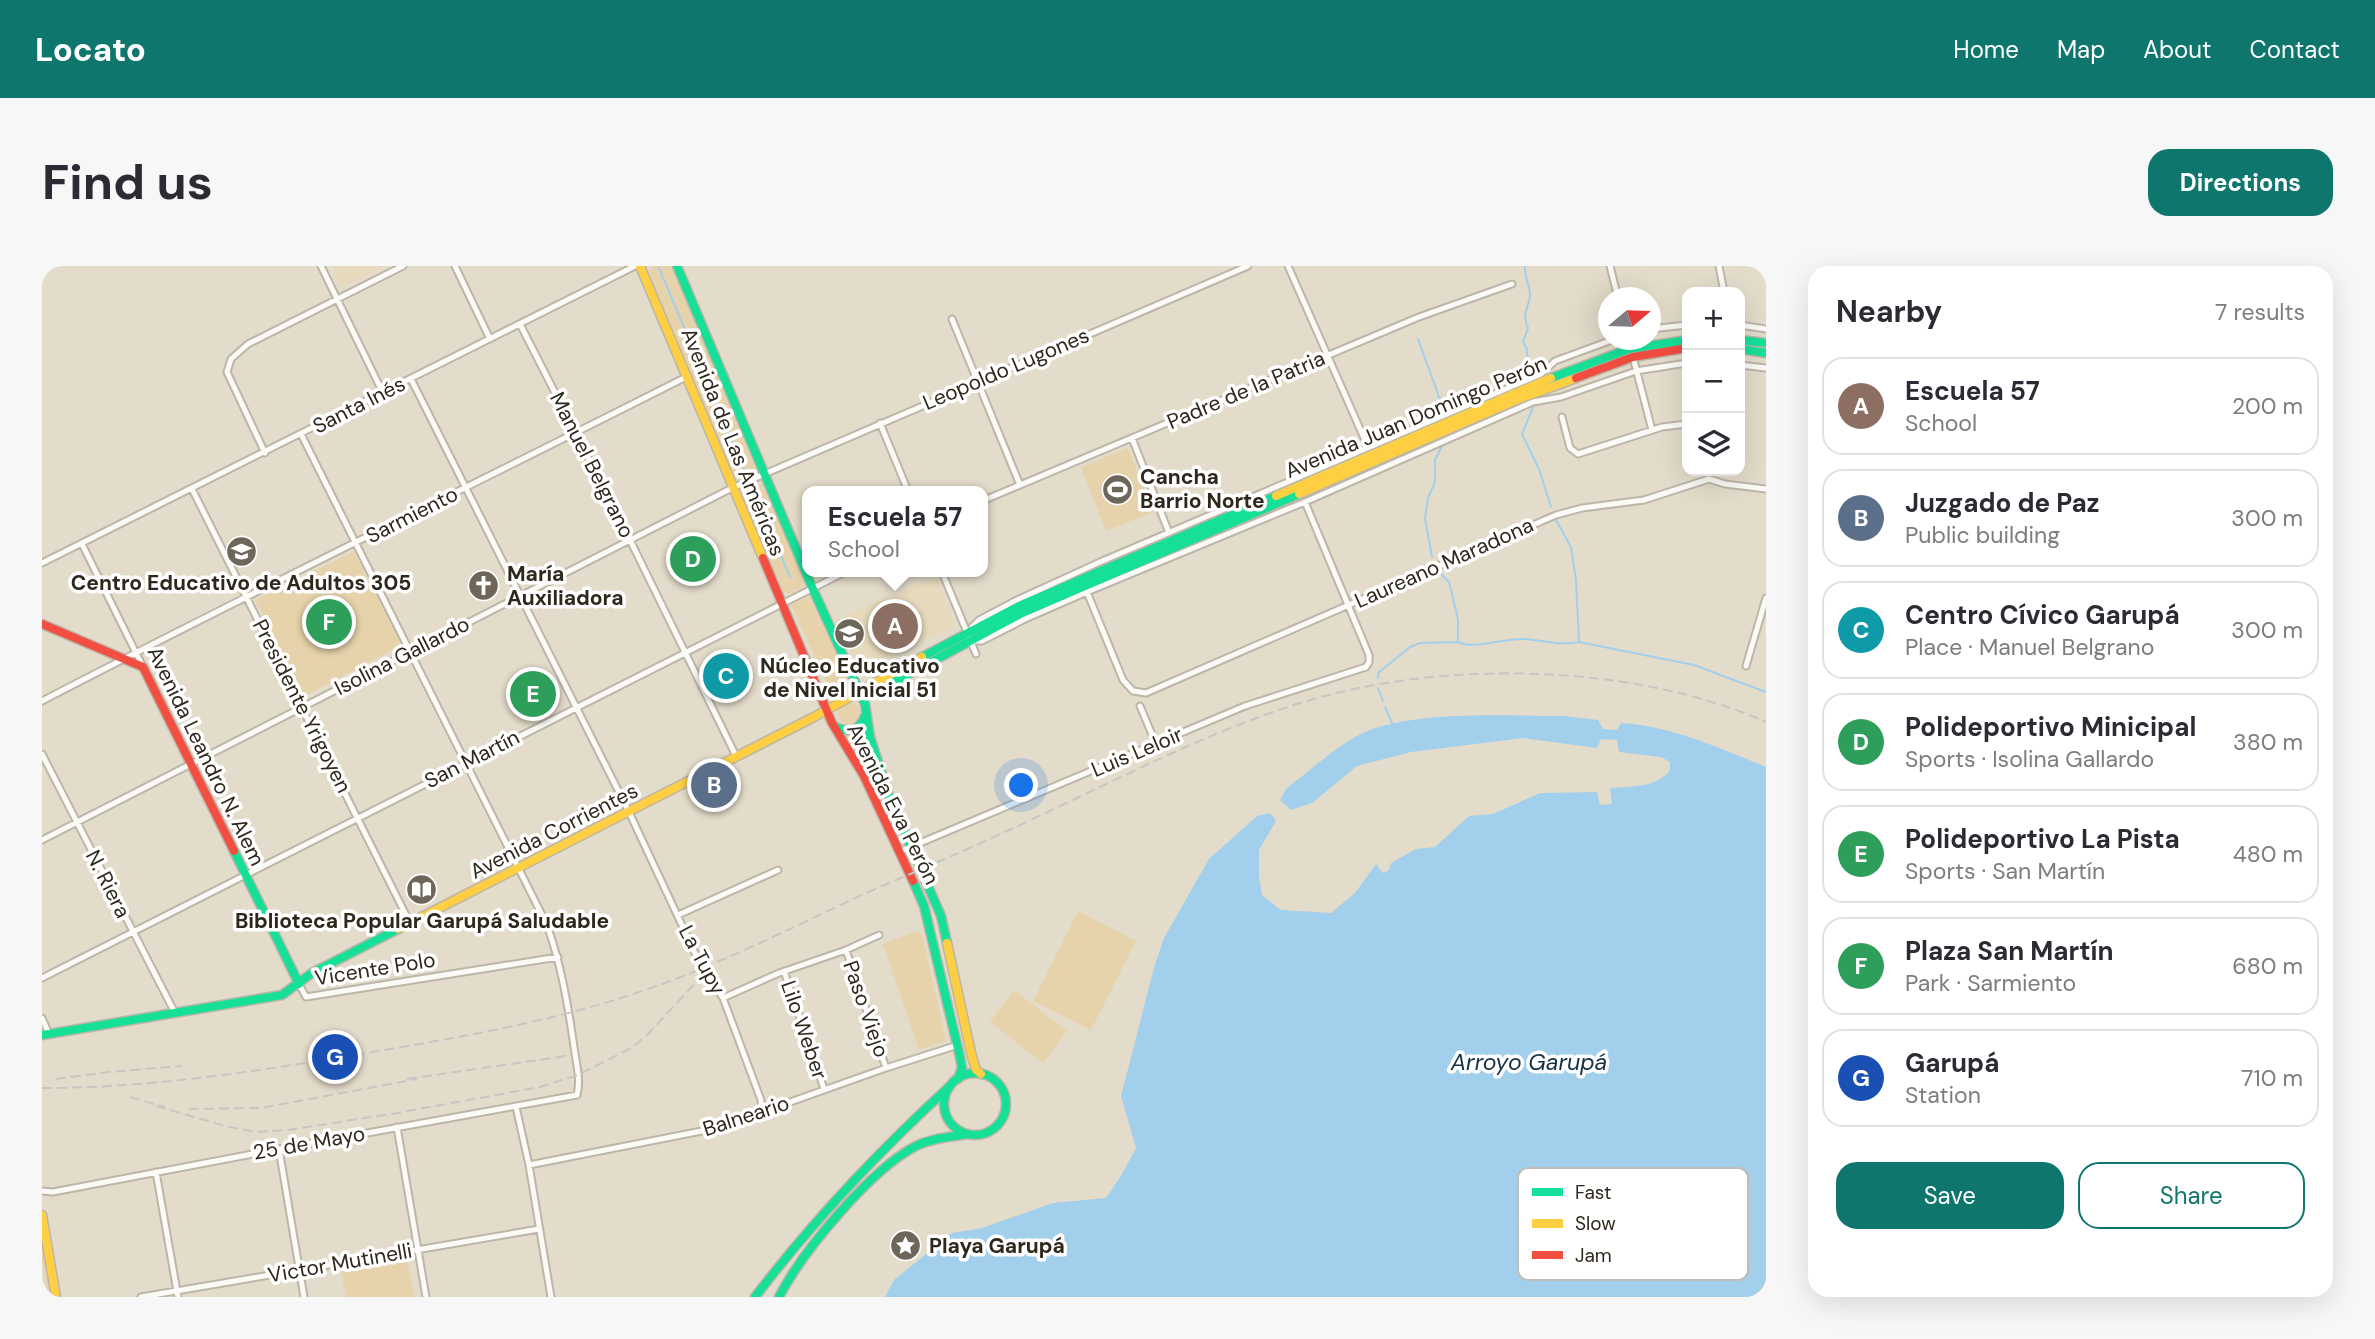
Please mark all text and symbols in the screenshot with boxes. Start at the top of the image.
text: Locato [35,28,146,71]
text: Home [1953,34,2019,65]
text: Map [2057,34,2105,65]
text: About [2143,34,2212,65]
text: Contact [2250,34,2340,65]
button: Directions [2148,149,2333,216]
text: Find us [42,150,213,214]
north arrow [1598,287,1661,350]
map controls [1682,287,1745,476]
button: + [1682,287,1745,350]
text: Nearby [1836,292,1942,331]
text: 7 results [2215,297,2305,327]
street label: Leopoldo Lugones [919,321,1093,417]
street label: Avenida de Las Américas [674,324,792,560]
street label: Padre de la Patria [1163,344,1329,436]
street label: Avenida Juan Domingo Perón [1281,349,1551,485]
button: − [1682,350,1745,413]
street label: Santa Inés [308,370,410,440]
text: Escuela 57 [1905,374,2040,408]
street label: Manuel Belgrano [543,387,641,543]
text: A [1853,391,1869,421]
text: 200 m [2232,391,2303,421]
text: School [1905,408,1977,438]
button: layers [1682,413,1745,476]
place label: Cancha Barrio Norte [1140,463,1265,515]
sports icon: Cancha Barrio Norte [1100,472,1134,506]
street label: Sarmiento [361,480,463,550]
popup [802,486,988,577]
text: Juzgado de Paz [1905,486,2099,520]
text: Escuela 57 [828,500,962,534]
text: B [1854,503,1868,533]
text: 300 m [2231,503,2303,533]
street label: Laureano Maradona [1350,511,1538,615]
text: Public building [1905,520,2060,550]
pin: D [670,533,716,585]
school or university icon: Centro Educativo de Adultos 305 [224,534,258,568]
text: School [828,534,900,564]
place label: María Auxiliadora [507,560,624,612]
place label: Centro Educativo de Adultos 305 [71,569,411,597]
church icon: María Auxiliadora [467,569,501,603]
pin: F [306,596,352,648]
text: Centro Cívico Garupá [1905,598,2180,632]
pin: A [872,600,918,652]
street label: Isolina Gallardo [330,610,474,702]
street label: Presidente Yrigoyen [246,614,358,798]
text: C [1853,615,1869,645]
text: 300 m [2231,615,2303,645]
school or university icon: Núcleo Educativo de Nivel Inicial 51 [833,617,867,651]
text: Place · Manuel Belgrano [1905,632,2154,662]
street label: Avenida Leandro N. Alem [141,642,271,870]
pin: C [703,650,749,702]
place label: Núcleo Educativo de Nivel Inicial 51 [760,652,940,704]
pin: E [510,668,556,720]
text: Polideportivo Minicipal [1905,710,2196,744]
street label: Avenida Eva Perón [840,719,946,889]
street label: Luis Leloir [1087,720,1187,784]
street label: San Martín [420,723,524,795]
text: D [1853,727,1869,757]
text: 380 m [2233,727,2303,757]
text: Sports · Isolina Gallardo [1905,744,2154,774]
pin: B [691,759,737,811]
your location [1004,768,1038,802]
street label: Avenida Corrientes [465,777,643,885]
text: Polideportivo La Pista [1905,822,2180,856]
text: E [1854,839,1868,869]
text: 480 m [2233,839,2303,869]
street label: N. Riera [79,845,137,923]
text: Sports · San Martín [1905,856,2105,886]
library icon: Biblioteca Popular Garupá Saludable [405,872,439,906]
place label: Biblioteca Popular Garupá Saludable [235,907,609,935]
street label: La Tupy [672,920,732,1000]
text: Plaza San Martín [1905,934,2113,968]
street label: Vicente Polo [313,946,437,992]
text: F [1855,951,1867,981]
text: 680 m [2232,951,2303,981]
street label: Paso Viejo [836,957,896,1061]
text: Park · Sarmiento [1905,968,2076,998]
street label: Lilo Weber [774,977,834,1083]
pin: G [312,1031,358,1083]
text: Garupá [1905,1046,1999,1080]
water label: Arroyo Garupá [1450,1047,1607,1077]
text: G [1852,1063,1870,1093]
text: 710 m [2241,1063,2303,1093]
text: Station [1905,1080,1981,1110]
street label: Balneario [699,1089,793,1143]
street label: 25 de Mayo [251,1119,367,1167]
button: Save [1836,1162,2064,1229]
button: Share [2078,1162,2305,1229]
legend [1518,1168,1748,1280]
text: Fast [1575,1180,1611,1205]
text: Slow [1575,1211,1616,1236]
place icon: Playa Garupá [889,1229,923,1263]
place label: Playa Garupá [929,1232,1065,1260]
street label: Victor Mutinelli [266,1237,414,1289]
text: Jam [1575,1243,1612,1268]

